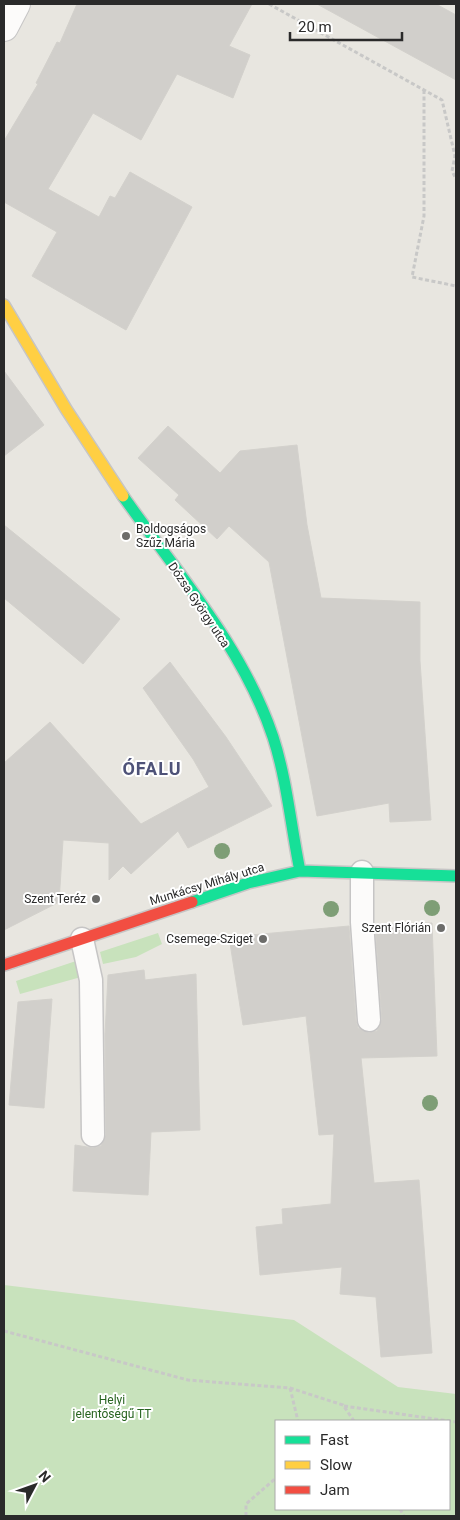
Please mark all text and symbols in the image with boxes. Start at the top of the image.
scale bar [290,10,402,42]
text: 20 m [298,18,332,36]
place label: Boldogságos Szűz Mária [136,522,206,550]
marker: Boldogságos Szűz Mária [120,530,132,542]
street label: Dózsa György utca [165,560,233,650]
district label: ÓFALU [122,758,182,779]
street label: Munkácsy Mihály utca [148,860,266,908]
place label: Szent Teréz [24,892,86,906]
marker: Szent Teréz [90,893,102,905]
place label: Szent Flórián [362,921,431,935]
marker: Szent Flórián [435,922,447,934]
place label: Csemege-Sziget [166,932,253,946]
marker: Csemege-Sziget [257,933,269,945]
park label: Helyi jelentőségű TT [72,1393,151,1421]
legend [275,1420,450,1510]
text: Fast [320,1431,349,1449]
text: Slow [320,1456,352,1474]
north arrow [10,1460,60,1510]
text: N [36,1467,54,1485]
text: Jam [320,1481,350,1499]

